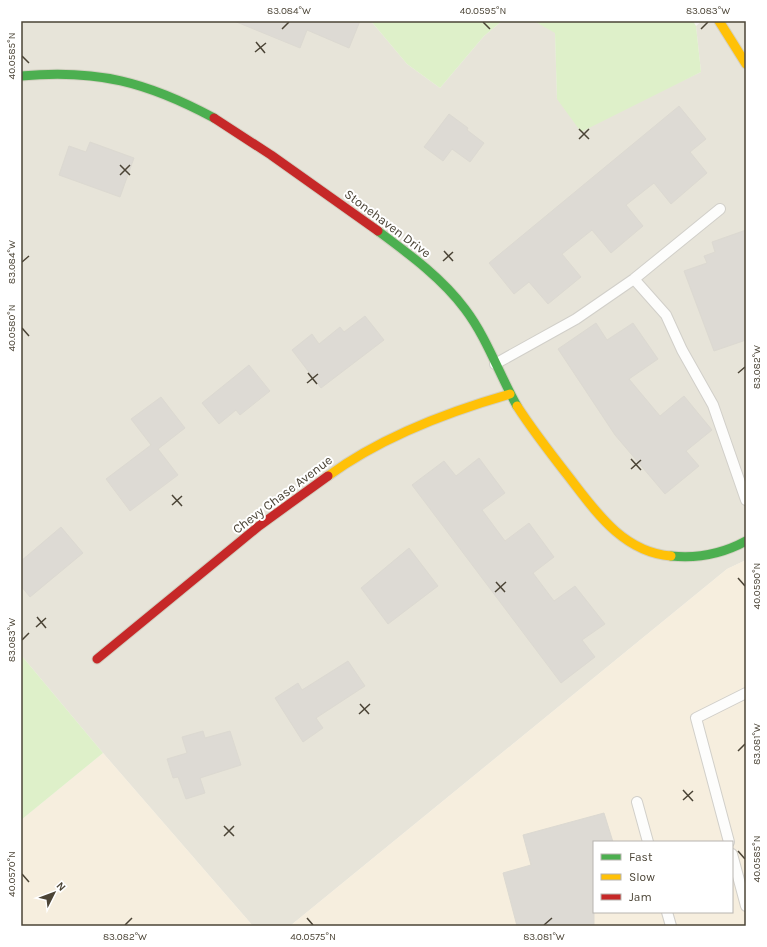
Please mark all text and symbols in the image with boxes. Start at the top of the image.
text: 83.084°W [267,5,311,17]
text: 40.0595°N [460,5,506,17]
text: 83.083°W [686,5,730,17]
text: 40.0585°N [6,33,18,79]
street label: Stonehaven Drive [342,186,434,261]
text: 83.084°W [6,240,18,284]
text: 40.0580°N [6,304,18,352]
text: 83.082°W [751,345,763,389]
street label: Chevy Chase Avenue [230,452,335,537]
text: 40.0590°N [751,563,763,609]
text: 83.083°W [6,618,18,662]
text: 83.081°W [751,723,763,765]
text: 40.0585°N [751,836,763,882]
legend [593,841,733,913]
text: Fast [629,850,653,864]
text: 40.0570°N [6,851,18,897]
text: Slow [629,870,655,884]
north arrow [34,873,74,913]
text: N [54,879,69,894]
text: Jam [629,890,652,904]
text: 83.082°W [103,931,147,943]
text: 40.0575°N [290,931,336,943]
text: 83.081°W [523,931,565,943]

